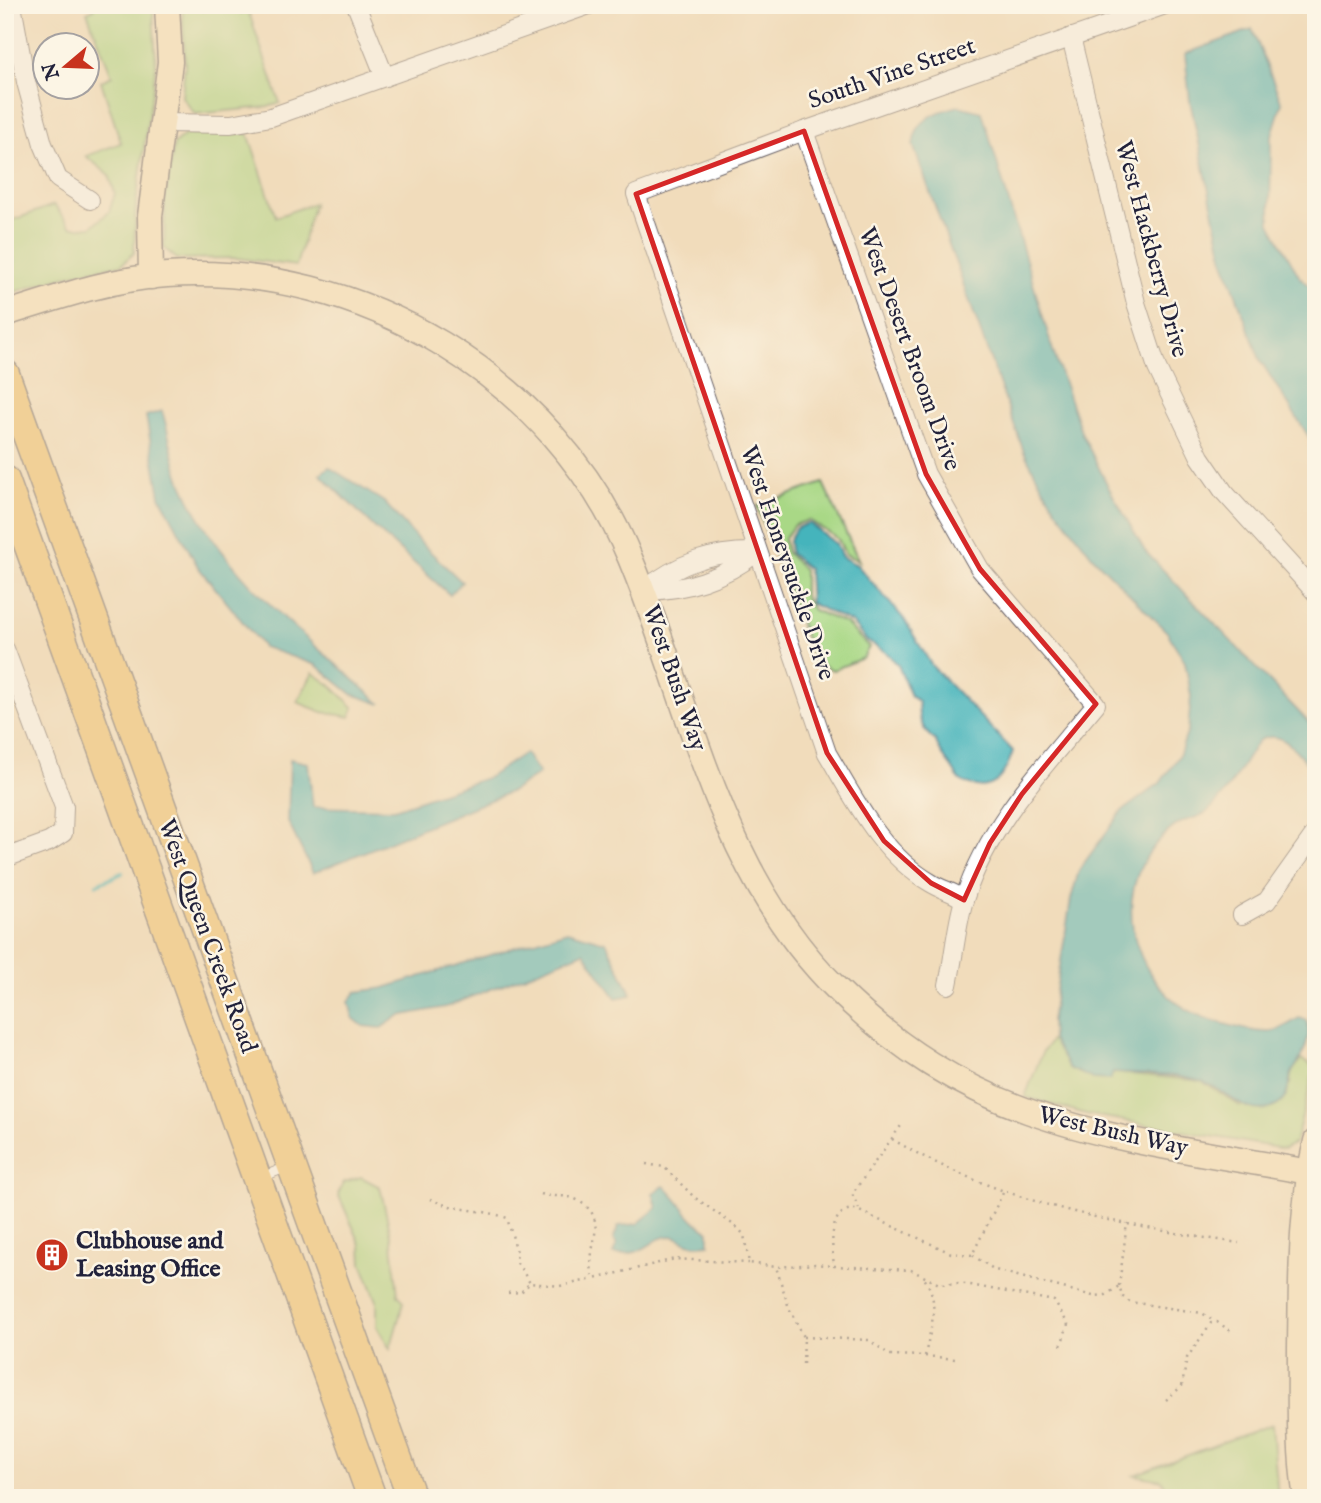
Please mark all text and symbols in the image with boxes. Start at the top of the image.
street label: South Vine Street [804,31,980,117]
north arrow [32,32,102,102]
text: N [38,59,66,84]
street label: West Hackberry Drive [1107,137,1195,361]
street label: West Desert Broom Drive [851,223,967,475]
street label: West Honeysuckle Drive [732,442,842,684]
street label: West Bush Way [634,601,714,755]
street label: West Queen Creek Road [150,815,264,1058]
street label: West Bush Way [1035,1100,1191,1164]
place label: Clubhouse and Leasing Office [76,1226,225,1285]
building icon: Clubhouse and Leasing Office [33,1236,71,1274]

